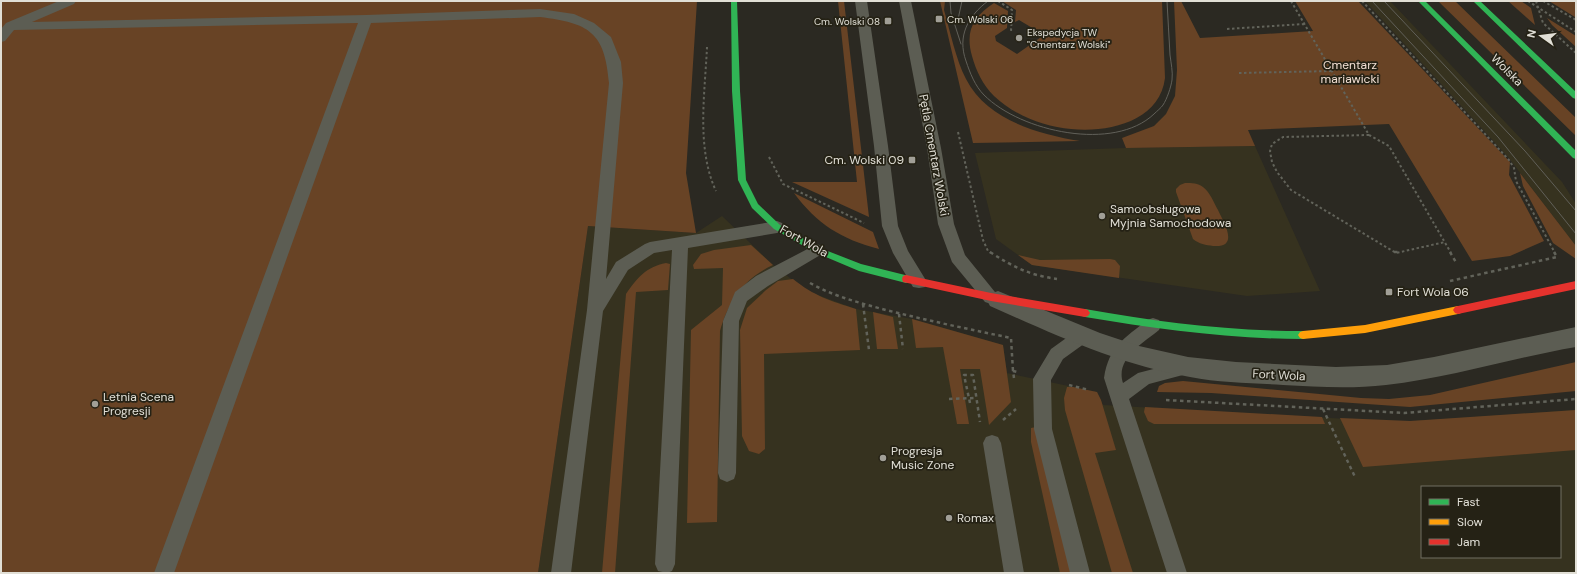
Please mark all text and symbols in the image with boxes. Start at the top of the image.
place label: Cm. Wolski 06 [947,13,1013,26]
marker: Cm. Wolski 06 [934,14,944,24]
place label: Cm. Wolski 08 [814,15,880,28]
marker: Cm. Wolski 08 [883,16,893,26]
north arrow [1521,16,1561,56]
place label: Ekspedycja TW "Cmentarz Wolski" [1027,26,1111,51]
text: N [1524,28,1539,39]
marker: Ekspedycja TW "Cmentarz Wolski" [1014,33,1024,43]
street label: Wolska [1487,50,1527,90]
park label: Cmentarz mariawicki [1321,57,1380,87]
street label: Pętla Cmentarz Wolski [915,93,953,217]
place label: Cm. Wolski 09 [824,152,904,168]
marker: Cm. Wolski 09 [907,155,917,165]
place label: Samoobsługowa Myjnia Samochodowa [1110,201,1231,231]
marker: Samoobsługowa Myjnia Samochodowa [1097,211,1107,221]
street label: Fort Wola [777,221,831,261]
place label: Fort Wola 06 [1397,284,1469,300]
marker: Fort Wola 06 [1384,287,1394,297]
street label: Fort Wola [1252,366,1306,384]
place label: Letnia Scena Progresji [103,389,174,419]
marker: Letnia Scena Progresji [90,399,100,409]
place label: Progresja Music Zone [891,443,954,473]
marker: Progresja Music Zone [878,453,888,463]
legend [1421,486,1561,558]
text: Fast [1457,494,1480,510]
place label: Romax [957,510,994,526]
marker: Romax [944,513,954,523]
text: Slow [1457,514,1483,530]
text: Jam [1457,534,1480,550]

